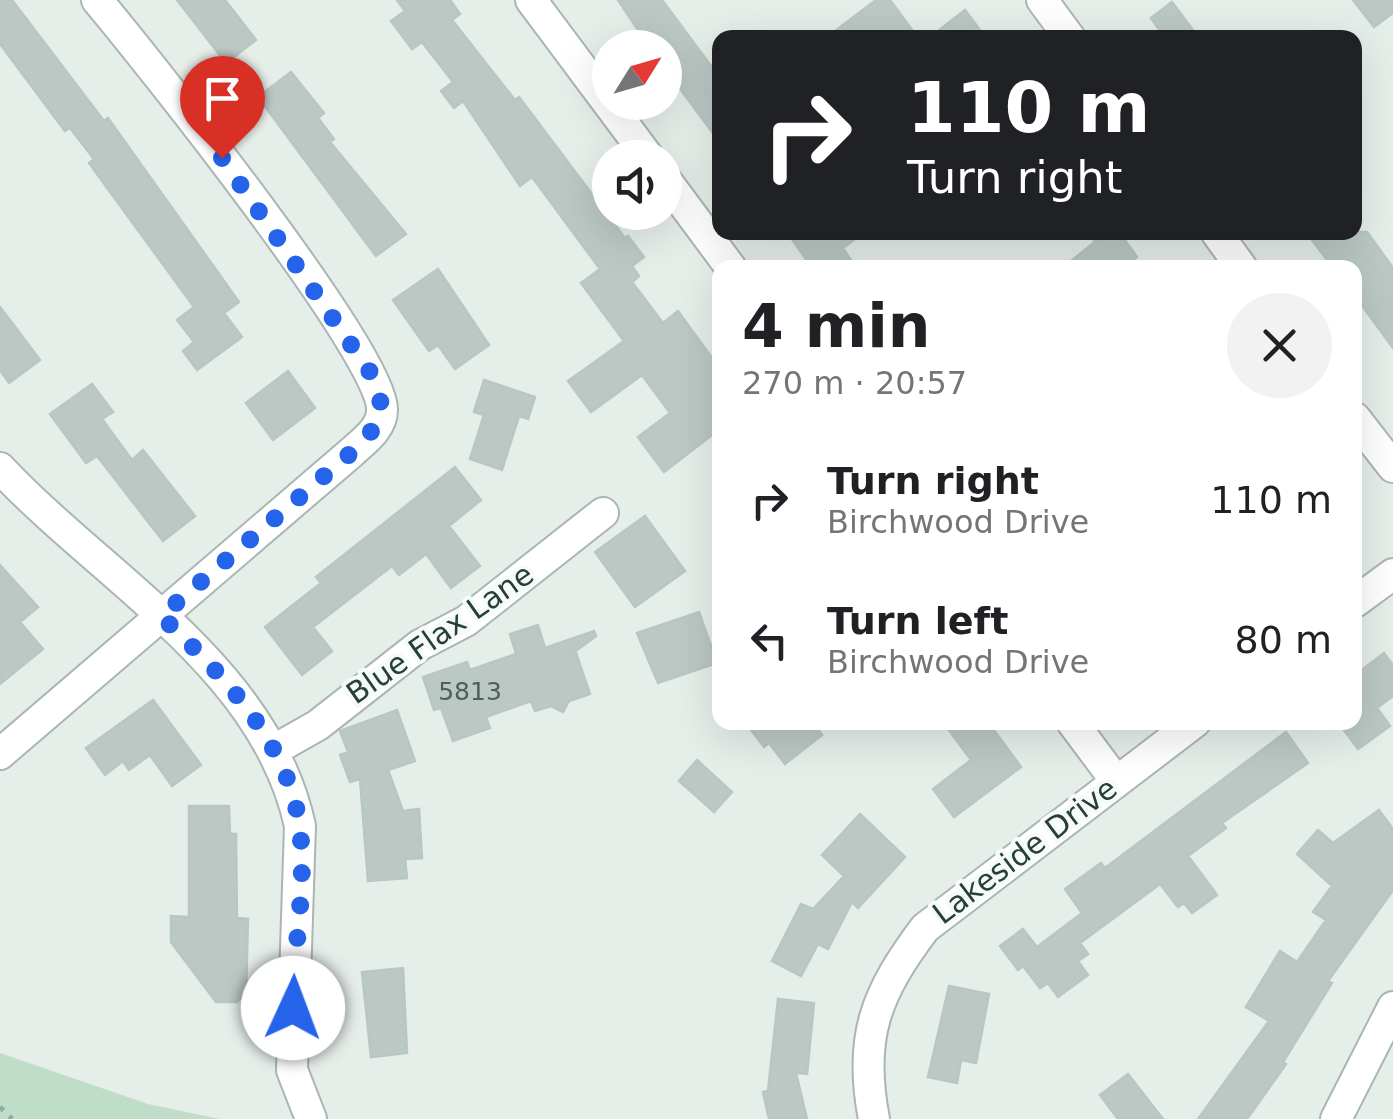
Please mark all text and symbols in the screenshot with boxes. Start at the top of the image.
north arrow [592,30,682,120]
map controls [592,30,682,230]
pin [180,56,265,159]
text: 110 m [907,67,1150,149]
icon: right [742,70,872,200]
icon: arrive [195,71,250,126]
button: sound [592,140,682,230]
text: Turn right [907,151,1122,204]
text: 4 min [742,291,930,361]
button: close [1227,293,1332,398]
text: 270 m · 20:57 [742,364,967,402]
text: Turn right [827,459,1039,503]
icon: right [742,473,797,528]
text: 110 m [1210,478,1332,522]
text: Birchwood Drive [827,503,1089,541]
street label: Blue Flax Lane [340,556,540,711]
text: Turn left [827,599,1008,643]
icon: left [742,613,797,668]
text: 80 m [1235,618,1332,662]
text: Birchwood Drive [827,643,1089,681]
house number: 5813 [438,677,502,706]
street label: Lakeside Drive [926,770,1123,931]
position arrow [241,956,345,1060]

